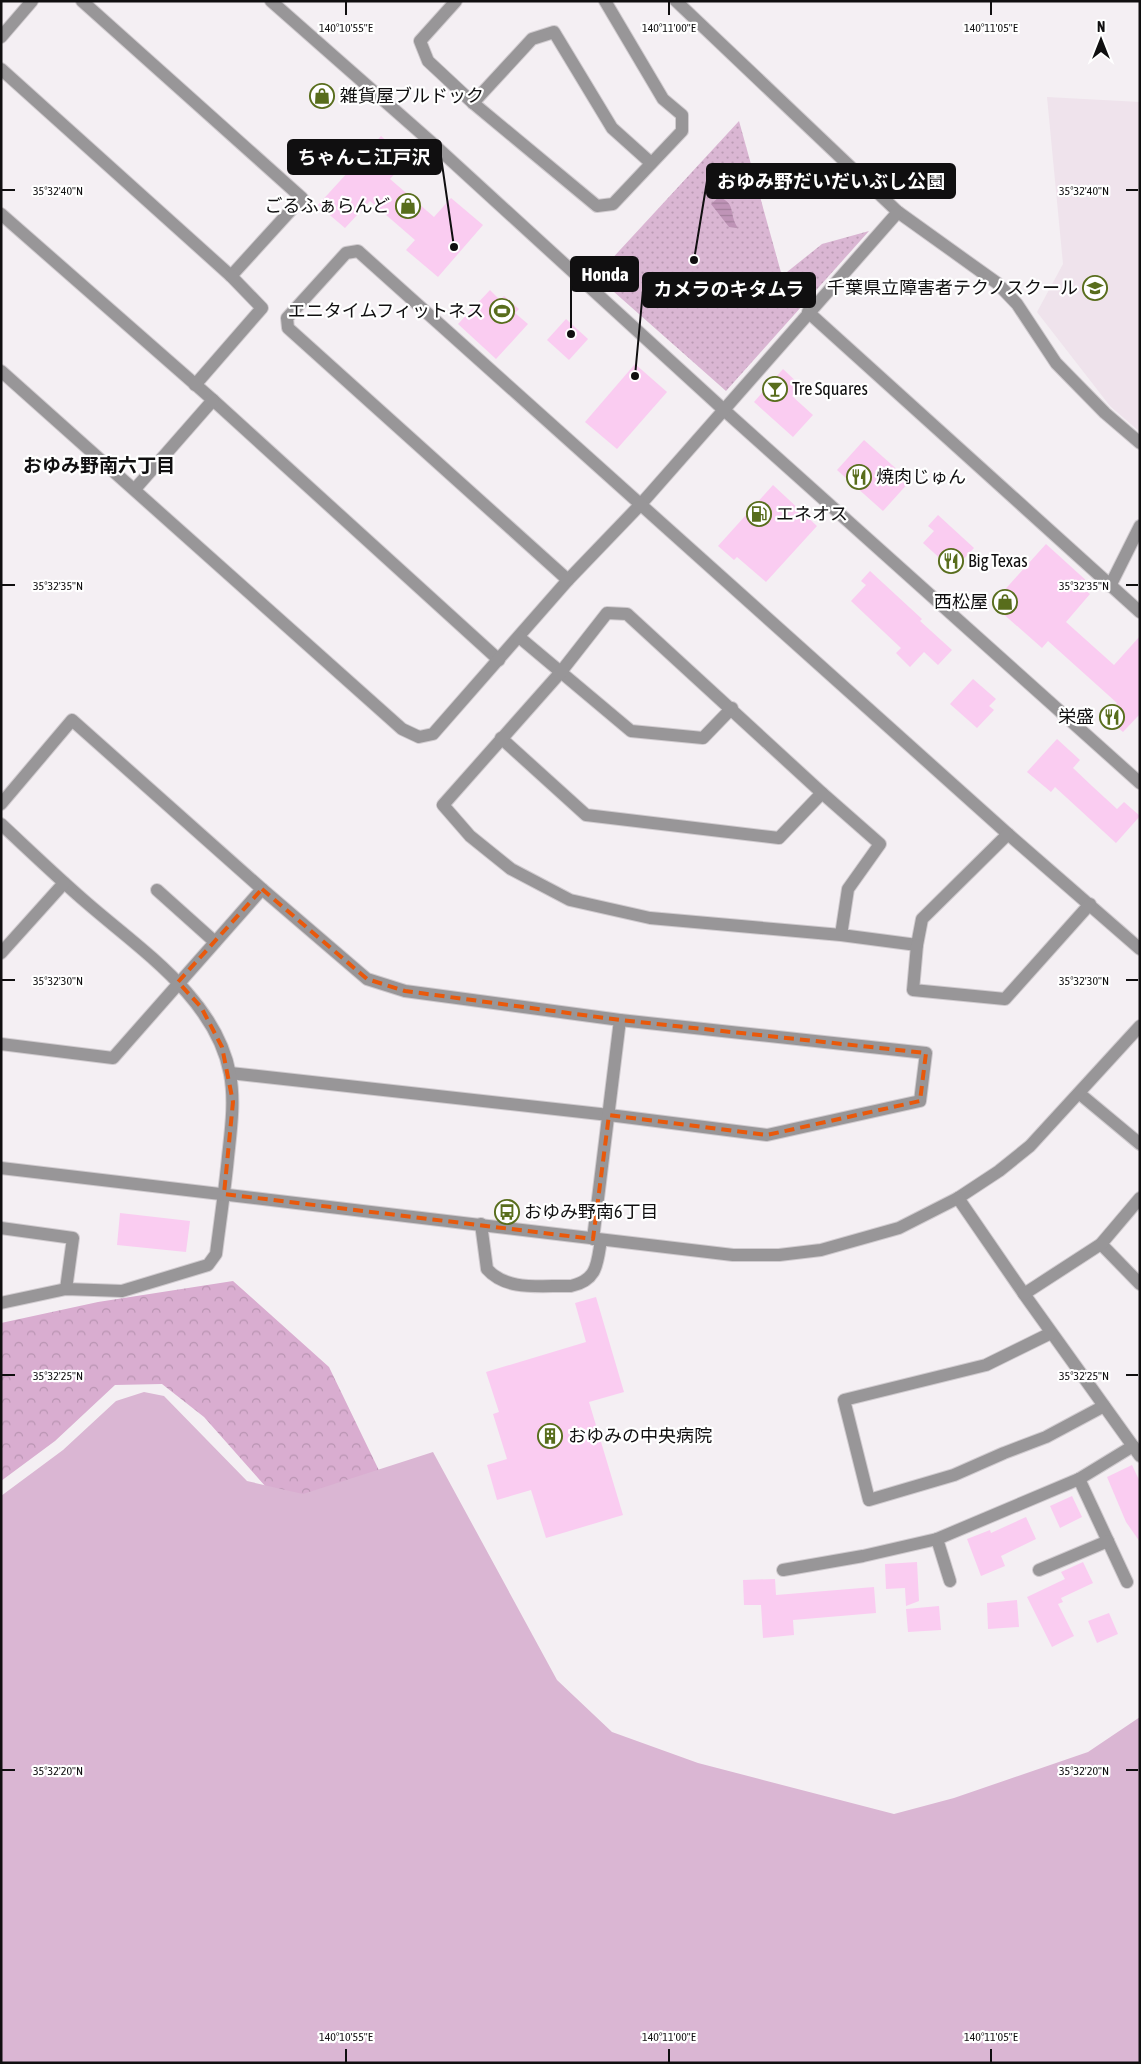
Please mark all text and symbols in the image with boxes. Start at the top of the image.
north arrow [1076,15,1126,65]
text: N [1097,19,1105,35]
text: 140°10'55"E [319,21,373,35]
text: 140°11'00"E [642,21,696,35]
text: 140°11'05"E [964,21,1018,35]
shop icon: 雑貨屋ブルドック [309,83,335,109]
place label: 雑貨屋ブルドック [340,85,484,106]
callout: ちゃんこ江戸沢 [288,140,441,174]
text: ちゃんこ江戸沢 [297,146,431,168]
callout: おゆみ野だいだいぶし公園 [707,164,955,198]
text: おゆみ野だいだいぶし公園 [717,170,945,192]
text: 35°32'40"N [33,184,83,198]
text: 35°32'40"N [1059,184,1109,198]
shop icon: ごるふぁらんど [395,193,421,219]
place label: ごるふぁらんど [265,195,390,216]
callout: Honda [571,257,638,291]
text: Honda [581,263,629,285]
callout: カメラのキタムラ [643,273,815,307]
school or university icon: 千葉県立障害者テクノスクール [1082,275,1108,301]
place label: 千葉県立障害者テクノスクール [827,277,1078,298]
text: カメラのキタムラ [653,278,805,300]
sports icon: エニタイムフィットネス [489,298,515,324]
place label: エニタイムフィットネス [288,300,484,321]
bar icon: Tre Squares [762,376,788,402]
place label: Tre Squares [792,378,868,399]
district label: おゆみ野南六丁目 [23,454,175,476]
restaurant icon: 焼肉じゅん [846,464,872,490]
place label: 焼肉じゅん [876,466,966,487]
fuel station icon: エネオス [746,501,772,527]
place label: エネオス [776,503,848,524]
restaurant icon: Big Texas [938,548,964,574]
place label: Big Texas [968,550,1028,571]
text: 35°32'35"N [33,579,83,593]
text: 35°32'35"N [1059,579,1109,593]
shop icon: 西松屋 [992,589,1018,615]
place label: 西松屋 [934,591,988,612]
restaurant icon: 栄盛 [1099,704,1125,730]
place label: 栄盛 [1058,706,1094,727]
text: 35°32'30"N [33,974,83,988]
text: 35°32'30"N [1059,974,1109,988]
bus stop icon: おゆみ野南6丁目 [494,1199,520,1225]
place label: おゆみ野南6丁目 [524,1201,658,1222]
text: 35°32'25"N [33,1369,83,1383]
text: 35°32'25"N [1059,1369,1109,1383]
building icon: おゆみの中央病院 [537,1423,563,1449]
place label: おゆみの中央病院 [568,1425,712,1446]
text: 35°32'20"N [33,1764,83,1778]
text: 35°32'20"N [1059,1764,1109,1778]
text: 140°10'55"E [319,2030,373,2044]
text: 140°11'00"E [642,2030,696,2044]
text: 140°11'05"E [964,2030,1018,2044]

